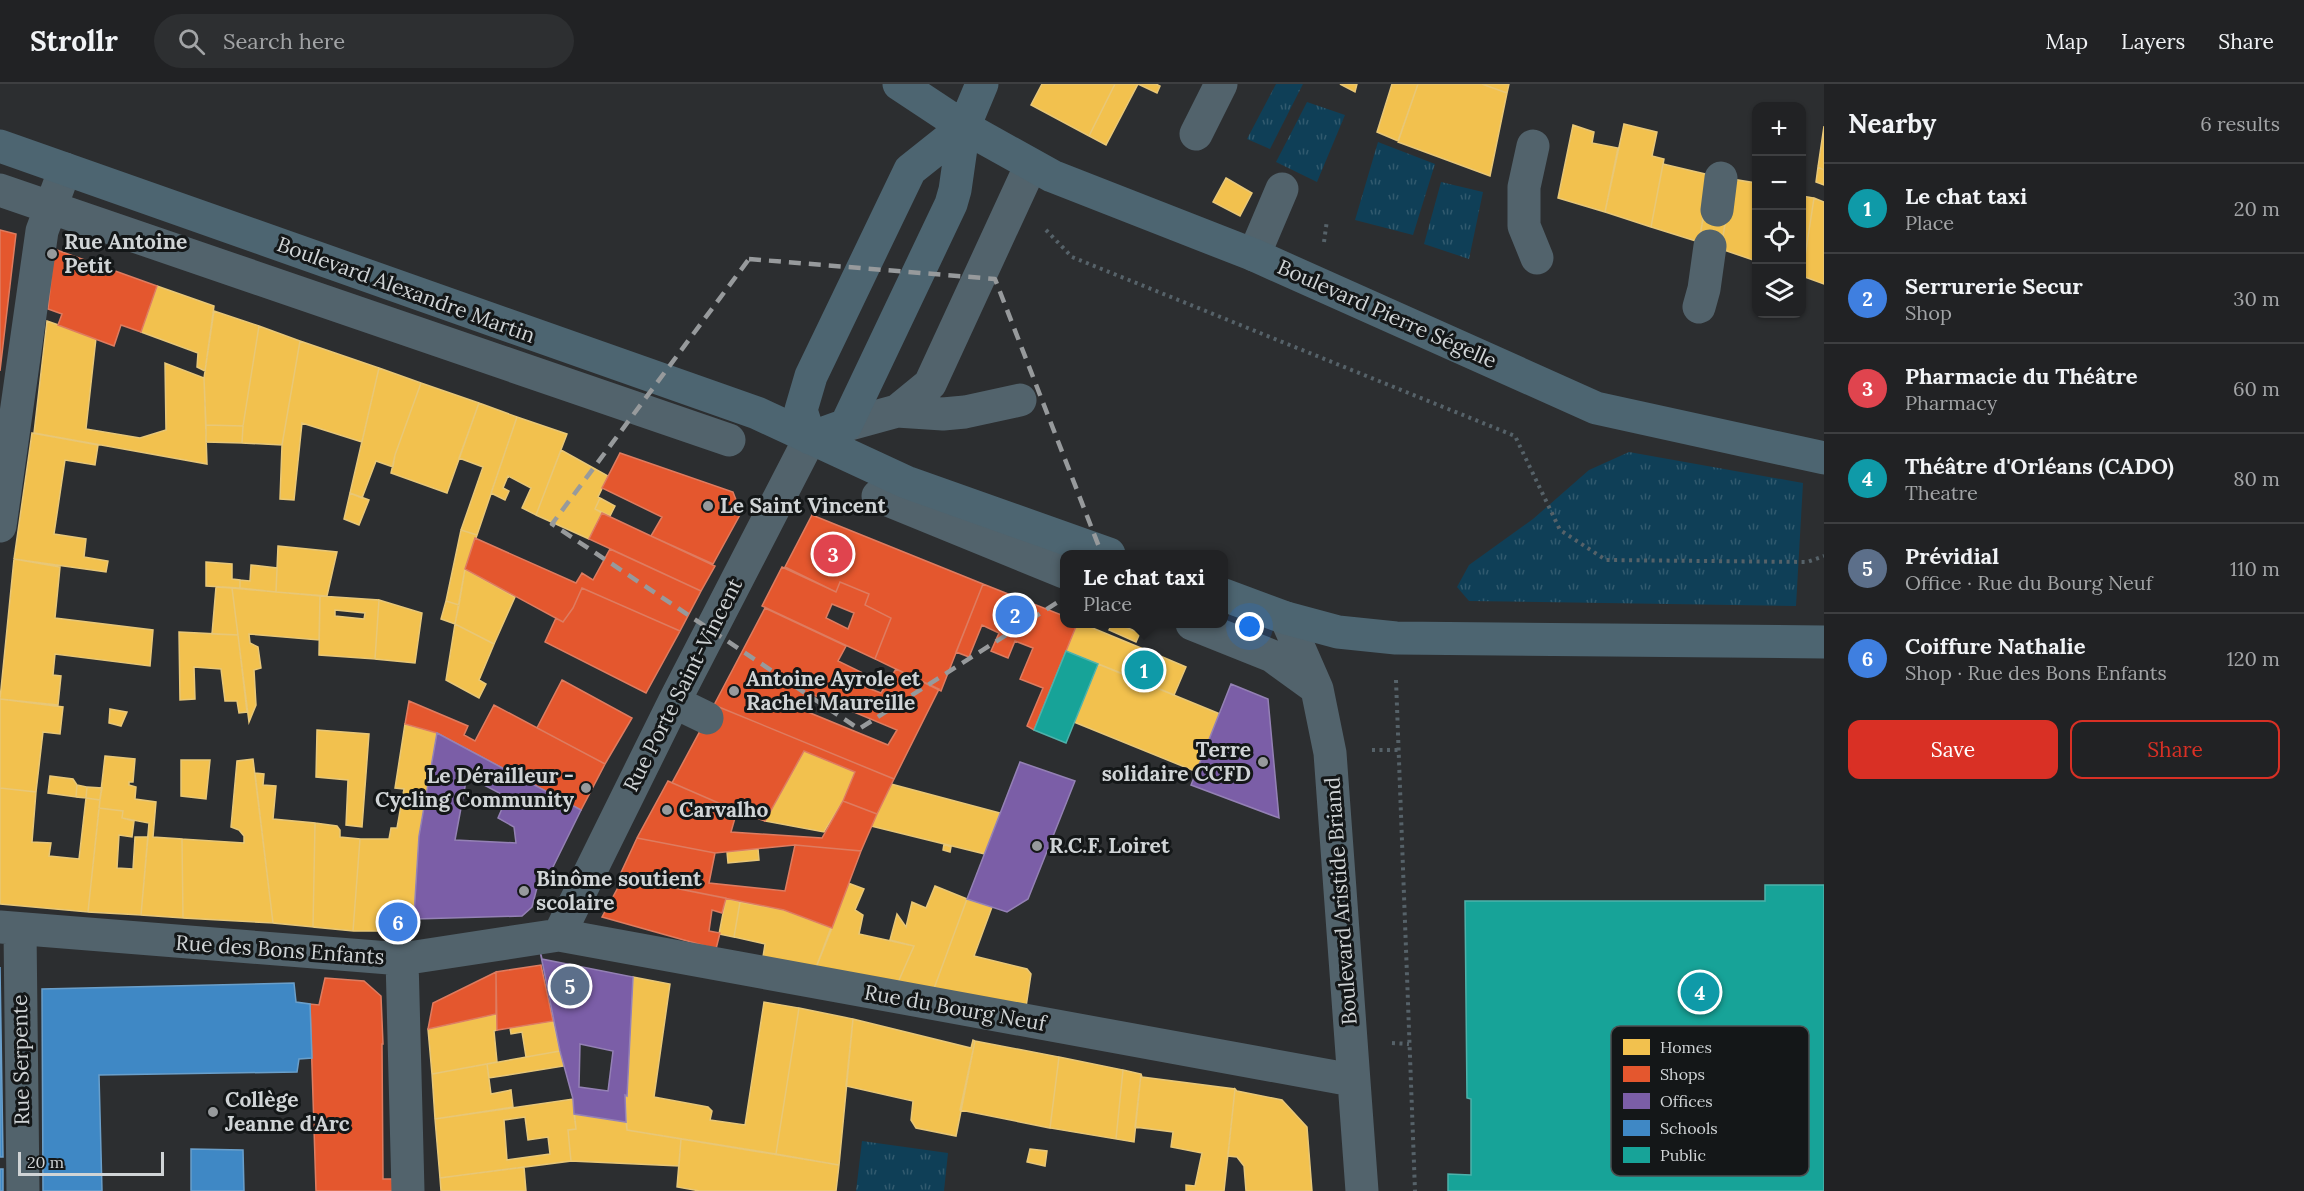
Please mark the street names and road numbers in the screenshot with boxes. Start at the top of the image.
street label: Boulevard Alexandre Martin [274,230,539,349]
street label: Boulevard Pierre Ségelle [1273,253,1501,374]
street label: Rue Porte Saint-Vincent [617,573,749,796]
street label: Boulevard Aristide Briand [1318,776,1363,1026]
street label: Rue des Bons Enfants [175,929,385,970]
street label: Rue du Bourg Neuf [862,978,1050,1037]
street label: Rue Serpente [6,994,35,1126]

